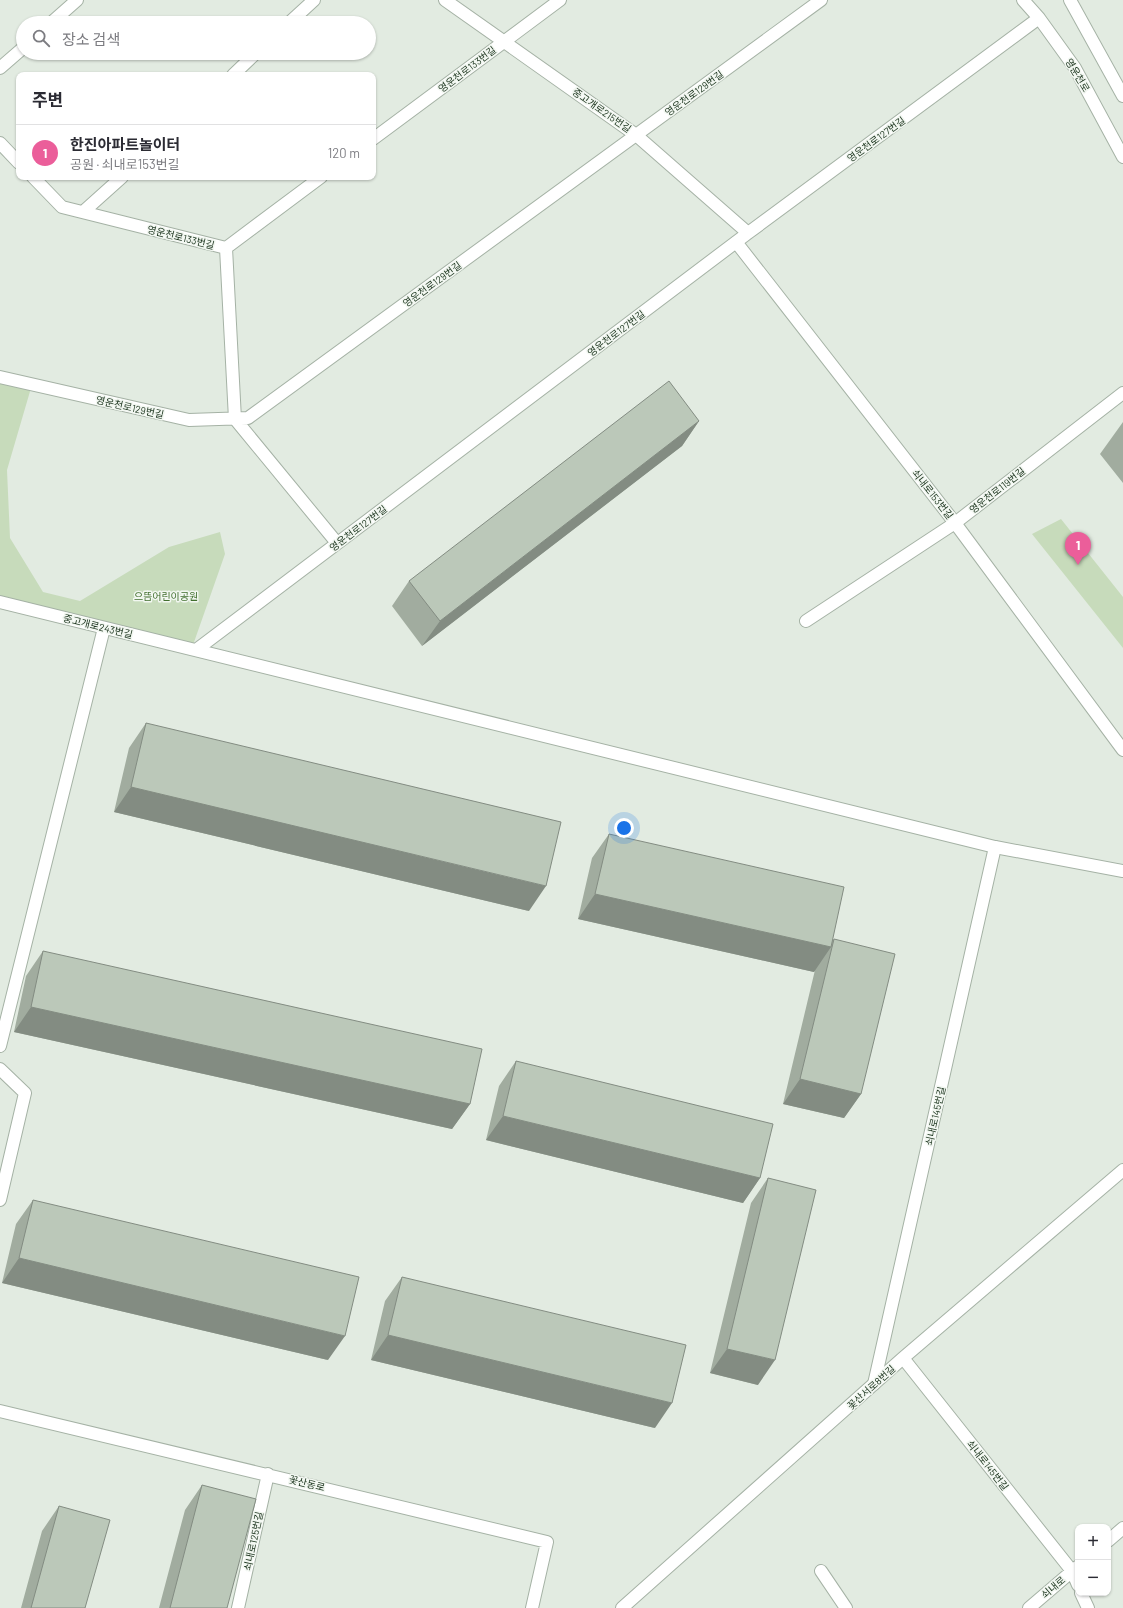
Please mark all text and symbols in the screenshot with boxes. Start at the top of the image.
search box [16,16,376,60]
icon: search [30,27,52,49]
text: 장소 검색 [62,30,120,48]
street label: 영운천로133번길 [436,43,498,95]
street label: 영운천로 [1063,56,1093,94]
street label: 영운천로129번길 [662,68,726,118]
street label: 중고개로215번길 [570,85,634,135]
text: 주변 [32,89,63,109]
street label: 영운천로127번길 [845,114,907,164]
text: 한진아파트놀이터 [70,135,180,153]
text: 1 [43,145,47,161]
text: 120 m [328,145,360,161]
text: 공원 · 쇠내로153번길 [70,156,180,172]
street label: 영운천로133번길 [146,223,216,251]
street label: 영운천로129번길 [400,259,464,309]
street label: 영운천로127번길 [585,308,647,358]
street label: 영운천로129번길 [95,393,165,421]
street label: 영운천로119번길 [967,465,1027,515]
street label: 쇠내로153번길 [910,467,956,521]
street label: 영운천로127번길 [327,503,389,553]
pin: 1 [1065,532,1091,565]
park label: 으뜸어린이공원 [134,590,198,602]
street label: 중고개로243번길 [62,612,134,640]
your location [614,818,634,838]
street label: 쇠내로145번길 [922,1085,948,1147]
street label: 꽃산서로8번길 [845,1362,897,1412]
street label: 쇠내로145번길 [965,1438,1011,1492]
street label: 꽃산동로 [288,1473,326,1493]
street label: 쇠내로125번길 [241,1510,265,1572]
map controls [1075,1524,1111,1596]
button: + [1075,1524,1111,1560]
button: − [1075,1560,1111,1596]
street label: 쇠내로 [1039,1574,1067,1600]

